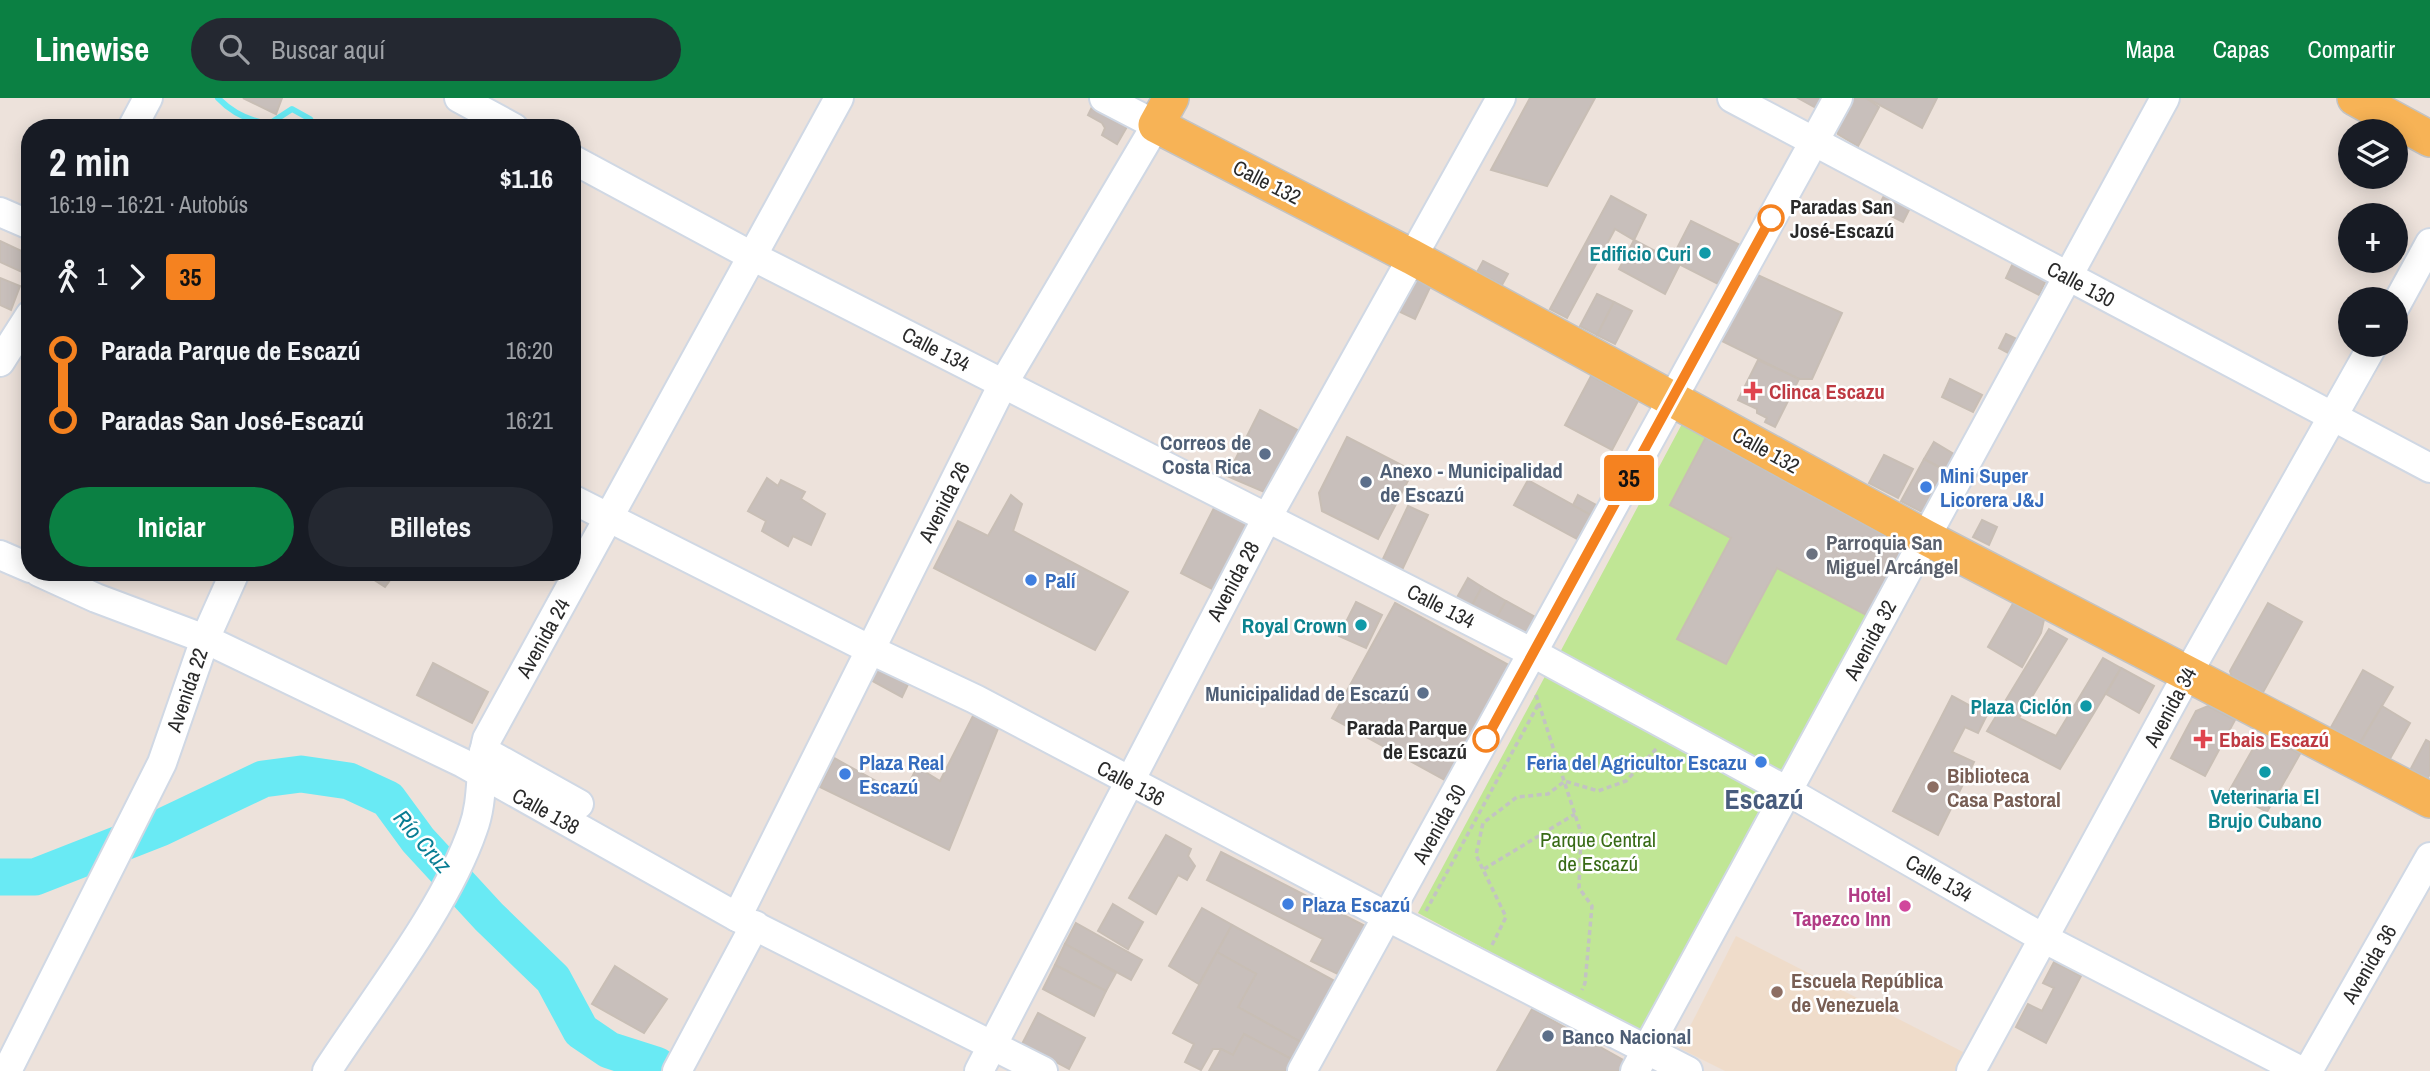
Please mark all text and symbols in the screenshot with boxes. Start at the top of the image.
search box [191,18,681,81]
text: Linewise [35,27,149,71]
icon: search [215,30,253,68]
text: Buscar aquí [271,32,385,67]
text: Mapa [2125,33,2175,65]
text: Capas [2213,33,2270,65]
text: Compartir [2308,33,2395,65]
map controls [2338,119,2408,357]
button: layers [2338,119,2408,189]
text: 2 min [49,137,130,188]
street label: Calle 132 [1228,153,1306,211]
text: $1.16 [500,161,553,196]
text: 16:19 – 16:21 · Autobús [49,189,248,220]
place label: Paradas San José-Escazú [1790,192,1894,245]
button: + [2338,203,2408,273]
marker: Paradas San José-Escazú [1758,205,1784,231]
place label: Edificio Curi [1590,239,1691,268]
marker: Edificio Curi [1697,245,1713,261]
street label: Calle 130 [2042,254,2120,314]
icon: walk [49,258,87,296]
icon: forward [118,258,156,296]
text: 1 [97,261,108,292]
text: 35 [180,261,201,293]
button: − [2338,287,2408,357]
street label: Calle 134 [897,320,975,379]
text: Parada Parque de Escazú [101,333,361,368]
text: 16:20 [506,335,553,366]
place label: Clinca Escazu [1769,377,1885,406]
marker: Clinca Escazu [1743,381,1763,401]
text: Paradas San José-Escazú [101,403,364,438]
text: 16:21 [506,405,553,436]
street label: Calle 132 [1727,420,1805,480]
place label: Correos de Costa Rica [1160,428,1251,481]
marker: Correos de Costa Rica [1257,446,1273,462]
line badge: 35 [1598,455,1660,501]
place label: Anexo - Municipalidad de Escazú [1380,456,1563,509]
street label: Avenida 26 [911,457,977,548]
place label: Mini Super Licorera J&J [1940,461,2044,514]
text: 35 [1618,462,1640,494]
marker: Anexo - Municipalidad de Escazú [1358,474,1374,490]
marker: Mini Super Licorera J&J [1918,479,1934,495]
button: Iniciar [49,487,294,567]
button: Billetes [308,487,553,567]
place label: Parroquia San Miguel Arcángel [1826,528,1958,581]
street label: Avenida 28 [1199,536,1266,627]
marker: Parroquia San Miguel Arcángel [1804,546,1820,562]
place label: Palí [1045,566,1077,595]
marker: Palí [1023,572,1039,588]
street label: Calle 134 [1402,577,1480,636]
street label: Avenida 24 [509,593,577,684]
street label: Avenida 32 [1836,595,1903,686]
place label: Royal Crown [1242,611,1347,640]
marker: Royal Crown [1353,617,1369,633]
street label: Avenida 22 [159,644,215,737]
street label: Avenida 34 [2136,661,2203,753]
place label: Municipalidad de Escazú [1205,679,1409,708]
marker: Municipalidad de Escazú [1415,685,1431,701]
place label: Plaza Ciclón [1971,692,2072,721]
marker: Plaza Ciclón [2078,698,2094,714]
place label: Parada Parque de Escazú [1346,713,1467,766]
place label: Ebais Escazú [2219,725,2329,754]
marker: Parada Parque de Escazú [1473,726,1499,752]
marker: Ebais Escazú [2193,729,2213,749]
place label: Plaza Real Escazú [859,748,944,801]
place label: Feria del Agricultor Escazu [1526,748,1747,777]
street label: Calle 136 [1092,753,1170,813]
marker: Feria del Agricultor Escazu [1753,754,1769,770]
place label: Biblioteca Casa Pastoral [1947,761,2061,814]
marker: Veterinaria El Brujo Cubano [2257,764,2273,780]
marker: Plaza Real Escazú [837,766,853,782]
street label: Avenida 30 [1405,779,1473,870]
marker: Biblioteca Casa Pastoral [1925,779,1941,795]
district label: Escazú [1724,780,1804,818]
street label: Calle 138 [507,781,585,841]
place label: Veterinaria El Brujo Cubano [2208,782,2322,835]
water label: Río Cruz [387,803,459,880]
park label: Parque Central de Escazú [1540,825,1656,878]
street label: Calle 134 [1900,847,1978,909]
place label: Hotel Tapezco Inn [1793,880,1891,933]
place label: Plaza Escazú [1302,890,1410,919]
marker: Plaza Escazú [1280,896,1296,912]
marker: Hotel Tapezco Inn [1897,898,1913,914]
street label: Avenida 36 [2334,919,2403,1010]
place label: Escuela República de Venezuela [1791,966,1944,1019]
marker: Escuela República de Venezuela [1769,984,1785,1000]
place label: Banco Nacional [1562,1022,1691,1051]
marker: Banco Nacional [1540,1028,1556,1044]

